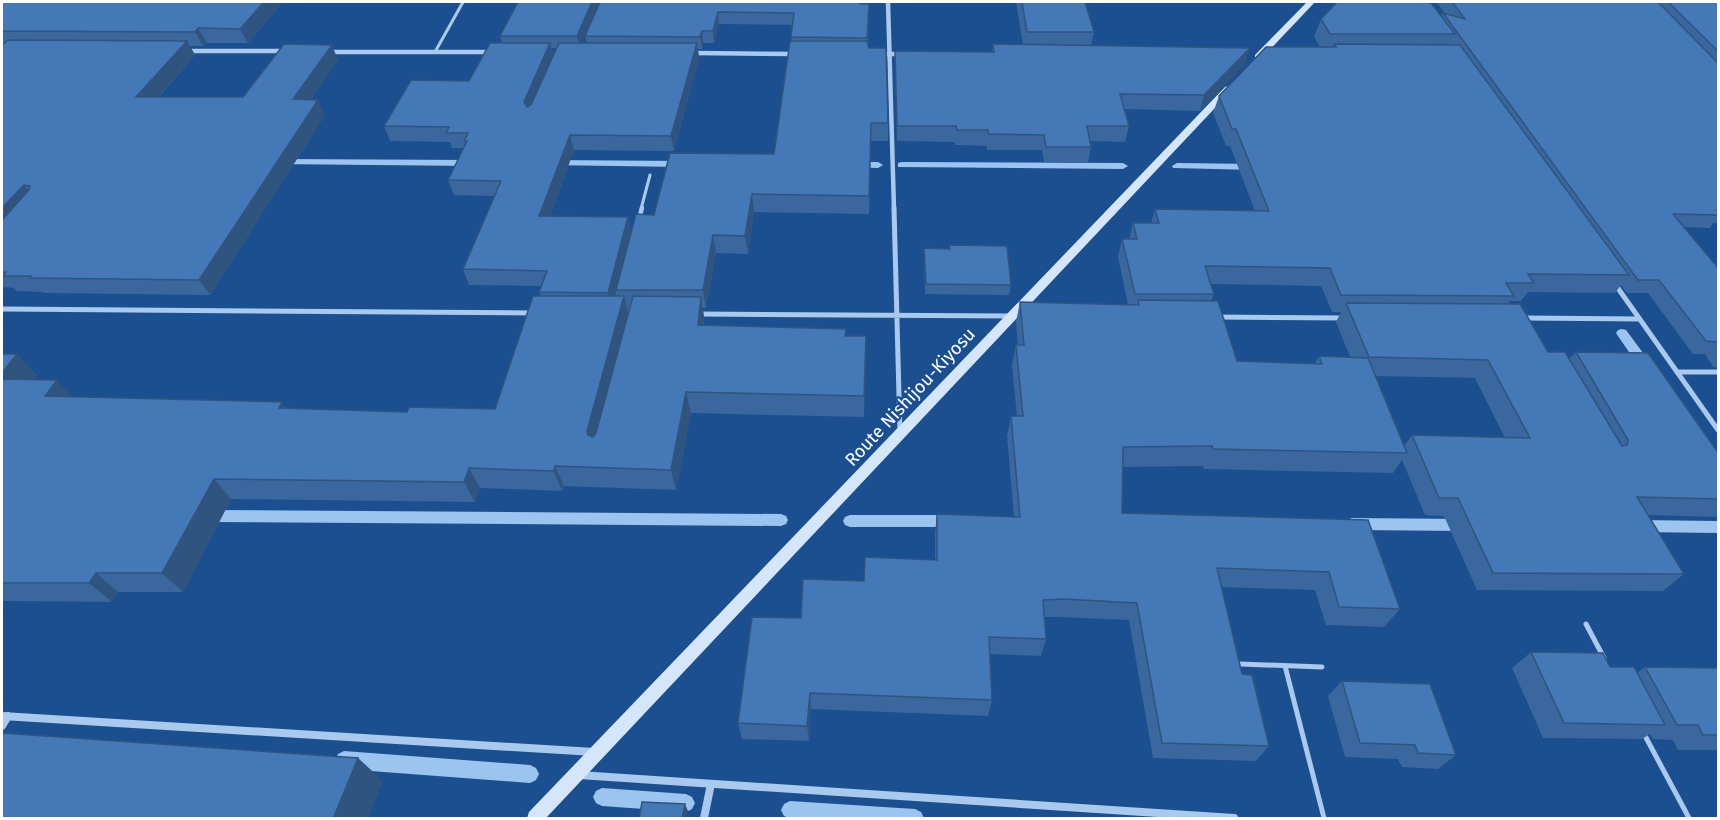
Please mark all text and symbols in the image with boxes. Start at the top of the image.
street label: Route Nishijou-Kiyosu [840,323,980,471]

